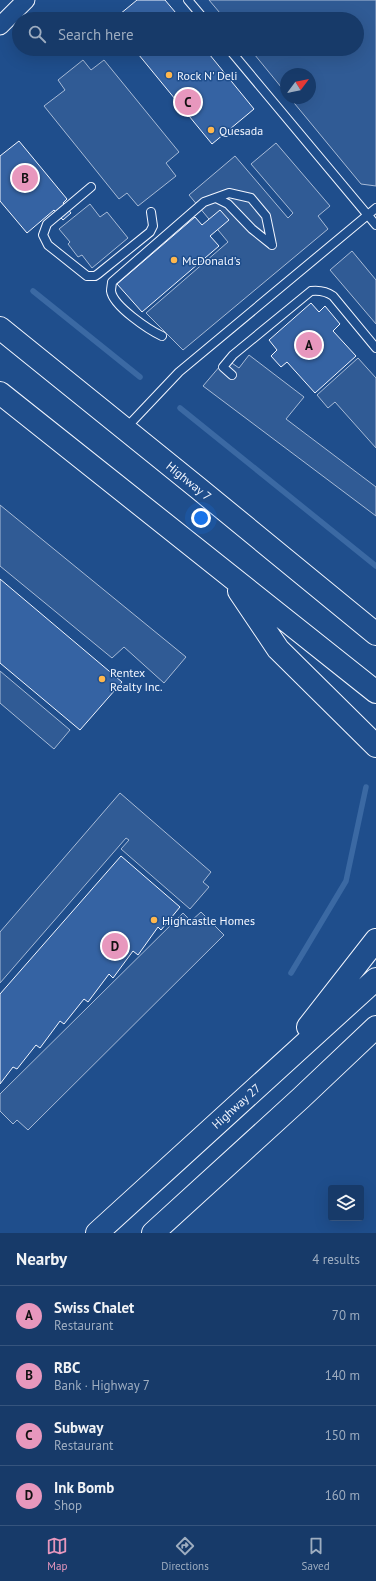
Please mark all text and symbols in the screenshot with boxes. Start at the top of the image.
search box [12,12,364,56]
icon: search [26,23,48,45]
text: Search here [58,25,134,44]
place label: Rock N' Deli [177,68,238,83]
north arrow [280,68,316,104]
marker: Rock N' Deli [164,70,174,80]
pin: C [175,87,201,117]
place label: Quesada [219,123,263,138]
marker: Quesada [206,125,216,135]
pin: B [12,163,38,193]
place label: McDonald's [182,253,241,268]
marker: McDonald's [169,255,179,265]
pin: A [296,330,322,360]
street label: Highway 7 [163,458,215,504]
your location [191,508,211,528]
place label: Rentex Realty Inc. [110,665,163,694]
marker: Rentex Realty Inc. [97,674,107,684]
place label: Highcastle Homes [162,913,255,928]
marker: Highcastle Homes [149,915,159,925]
pin: D [102,931,128,961]
street label: Highway 27 [208,1080,264,1132]
map controls [328,1185,364,1221]
button: layers [328,1185,364,1221]
text: Nearby [16,1248,67,1270]
text: 4 results [312,1251,360,1268]
text: Swiss Chalet [54,1298,134,1317]
text: A [25,1307,33,1324]
text: 70 m [332,1307,360,1324]
text: Restaurant [54,1317,113,1334]
text: RBC [54,1358,80,1377]
text: B [25,1367,33,1384]
text: 140 m [325,1367,360,1384]
text: Bank · Highway 7 [54,1377,150,1394]
text: Subway [54,1418,103,1437]
text: C [25,1427,33,1444]
text: 150 m [325,1427,360,1444]
text: Restaurant [54,1437,113,1454]
text: Ink Bomb [54,1478,114,1497]
text: D [25,1487,33,1504]
text: 160 m [325,1487,360,1504]
text: Shop [54,1497,82,1514]
tab: Map [46,1535,68,1573]
tab: Directions [161,1535,209,1573]
tab: Saved [302,1535,330,1573]

